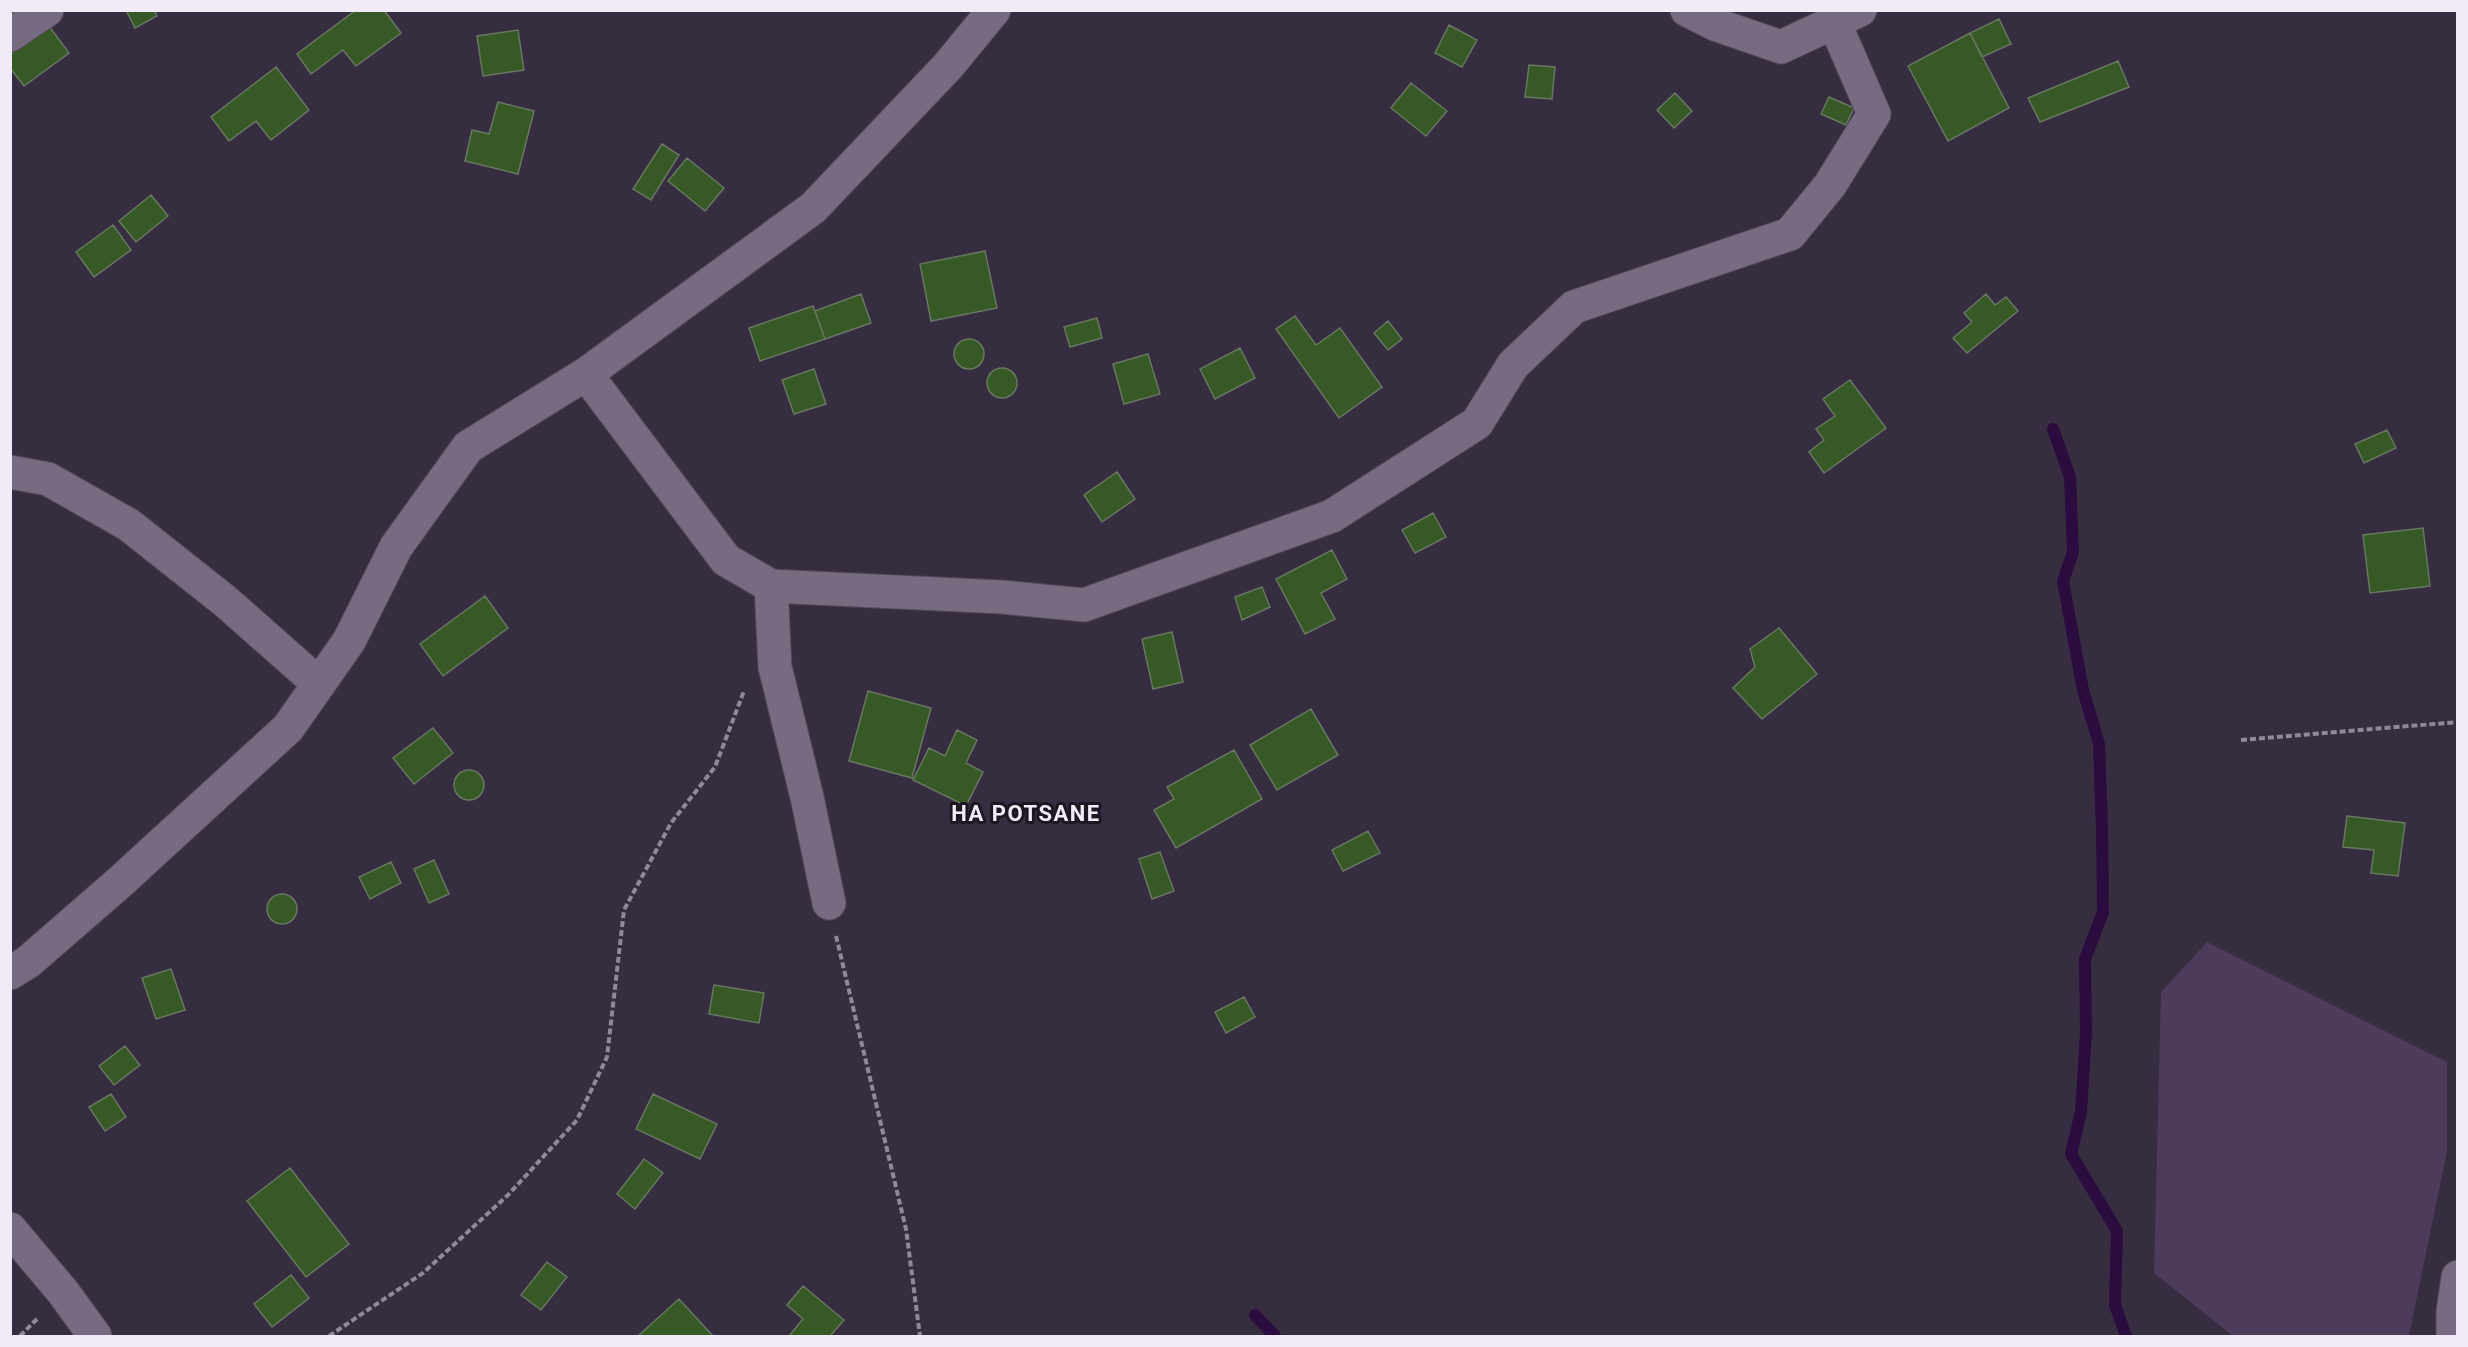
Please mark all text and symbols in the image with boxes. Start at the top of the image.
district label: HA POTSANE [951,801,1101,826]

